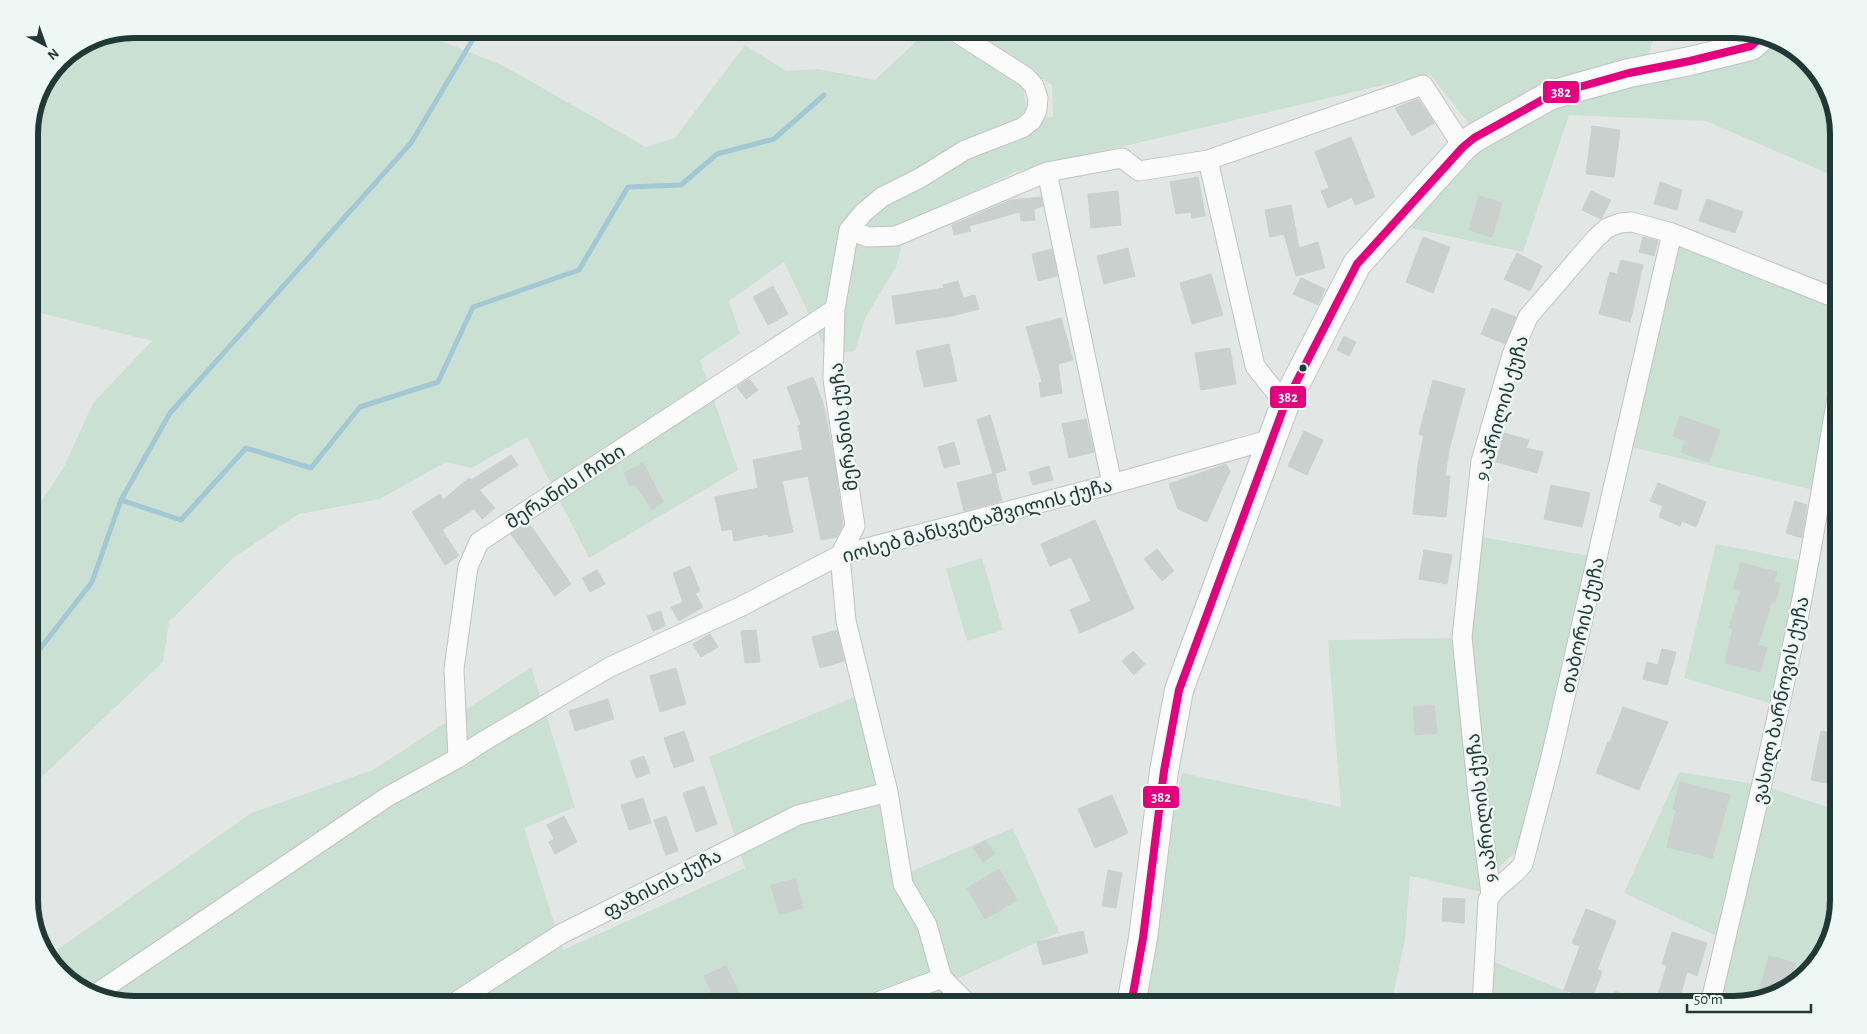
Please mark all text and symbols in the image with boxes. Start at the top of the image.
north arrow [20,20,70,70]
text: N [45,46,61,63]
line badge: 382 [1542,80,1580,104]
text: 382 [1551,86,1571,100]
street label: 9 აპრილის ქუჩა [1472,333,1534,484]
street label: მერანის ქუჩა [826,361,863,492]
unlabelled marker [1298,363,1308,373]
line badge: 382 [1269,385,1307,409]
text: 382 [1278,391,1298,405]
street label: მერანის I ჩიხი [502,441,629,534]
street label: იოსებ მანსვეტაშვილის ქუჩა [840,476,1115,569]
street label: თაბორის ქუჩა [1558,555,1609,695]
street label: ვასილ ბარნოვის ქუჩა [1749,595,1815,806]
street label: 9 აპრილის ქუჩა [1463,732,1503,884]
line badge: 382 [1142,785,1180,809]
text: 382 [1151,791,1171,805]
street label: ფაზისის ქუჩა [600,846,725,923]
scale bar [1687,982,1811,1014]
text: 50 m [1694,992,1723,1007]

